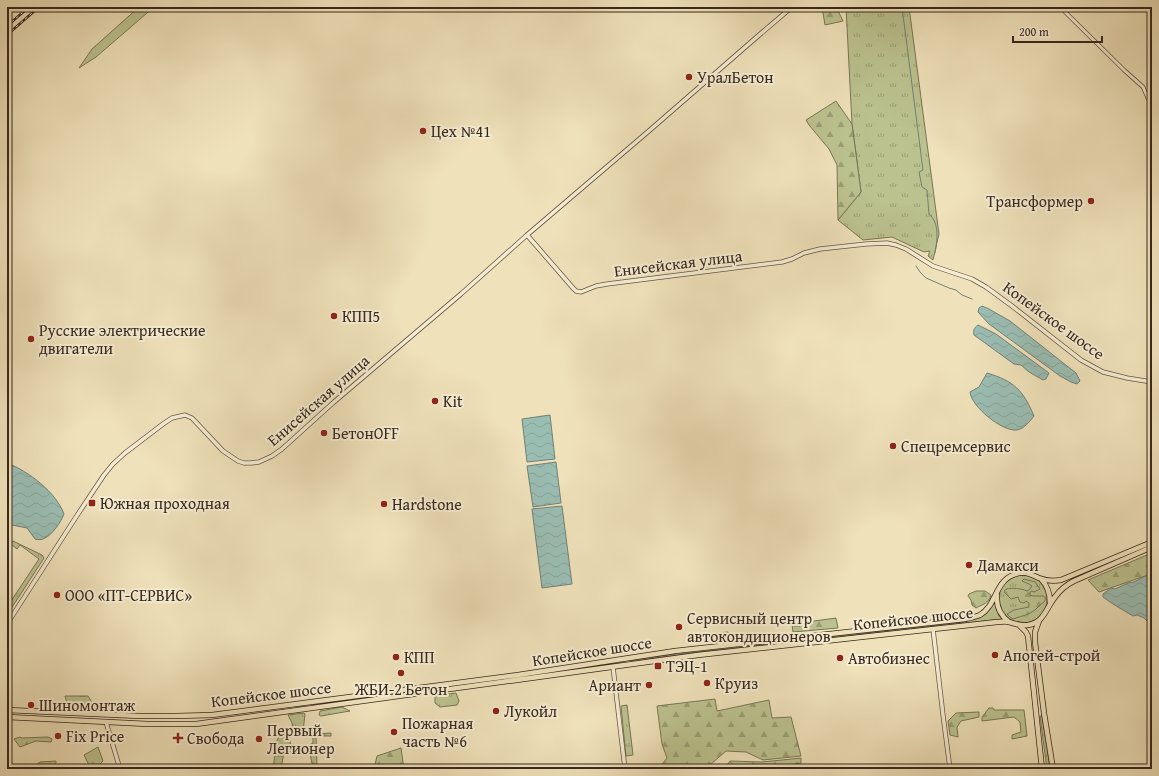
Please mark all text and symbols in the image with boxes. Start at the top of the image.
scale bar [1013,18,1102,44]
text: 200 m [1019,23,1049,40]
place label: УралБетон [697,65,774,89]
marker: УралБетон [684,72,694,82]
place label: Цех №41 [431,119,491,143]
marker: Цех №41 [418,126,428,136]
place label: Трансформер [986,189,1083,213]
marker: Трансформер [1086,196,1096,206]
street label: Енисейская улица [613,243,744,283]
street label: Копейское шоссе [998,275,1110,365]
place label: КПП5 [342,304,380,328]
marker: КПП5 [329,311,339,321]
place label: Русские электрические двигатели [39,318,205,360]
marker: Русские электрические двигатели [26,334,36,344]
street label: Енисейская улица [261,348,375,451]
place label: Kit [443,389,463,413]
marker: Kit [430,396,440,406]
place label: БетонOFF [332,421,399,445]
marker: БетонOFF [319,428,329,438]
place label: Спецремсервис [901,434,1011,458]
marker: Спецремсервис [888,441,898,451]
place label: Южная проходная [100,491,230,515]
place label: Hardstone [392,492,462,516]
marker: Южная проходная [87,498,97,508]
marker: Hardstone [379,499,389,509]
place label: Дамакси [976,553,1039,577]
marker: Дамакси [964,560,974,570]
place label: ООО «ПТ-СЕРВИС» [65,583,192,607]
marker: ООО «ПТ-СЕРВИС» [52,590,62,600]
street label: Копейское шоссе [852,600,974,636]
place label: Сервисный центр автокондиционеров [687,606,831,648]
marker: Сервисный центр автокондиционеров [674,622,684,632]
street label: Копейское шоссе [531,630,653,672]
place label: Апогей-строй [1003,643,1101,667]
place label: КПП [404,645,434,669]
place label: Автобизнес [848,646,930,670]
marker: Апогей-строй [990,650,1000,660]
marker: КПП [391,652,401,662]
marker: Автобизнес [835,653,845,663]
place label: ТЭЦ-1 [666,654,708,678]
marker: ТЭЦ-1 [653,661,663,671]
marker: ЖБИ-2 Бетон [396,668,406,678]
place label: Круиз [715,671,758,695]
place label: Ариант [589,673,641,697]
street label: Копейское шоссе [210,675,332,713]
place label: ЖБИ-2 Бетон [354,677,447,701]
marker: Круиз [702,678,712,688]
marker: Ариант [644,680,654,690]
place label: Шиномонтаж [39,693,136,717]
place label: Лукойл [504,699,557,723]
marker: Шиномонтаж [26,700,36,710]
marker: Лукойл [491,706,501,716]
place label: Пожарная часть №6 [402,711,473,753]
place label: Первый Легионер [267,718,335,760]
place label: Fix Price [66,724,124,748]
place label: Свобода [187,726,245,750]
marker: Пожарная часть №6 [389,727,399,737]
marker: Fix Price [53,731,63,741]
marker: Свобода [172,732,184,744]
marker: Первый Легионер [254,734,264,744]

